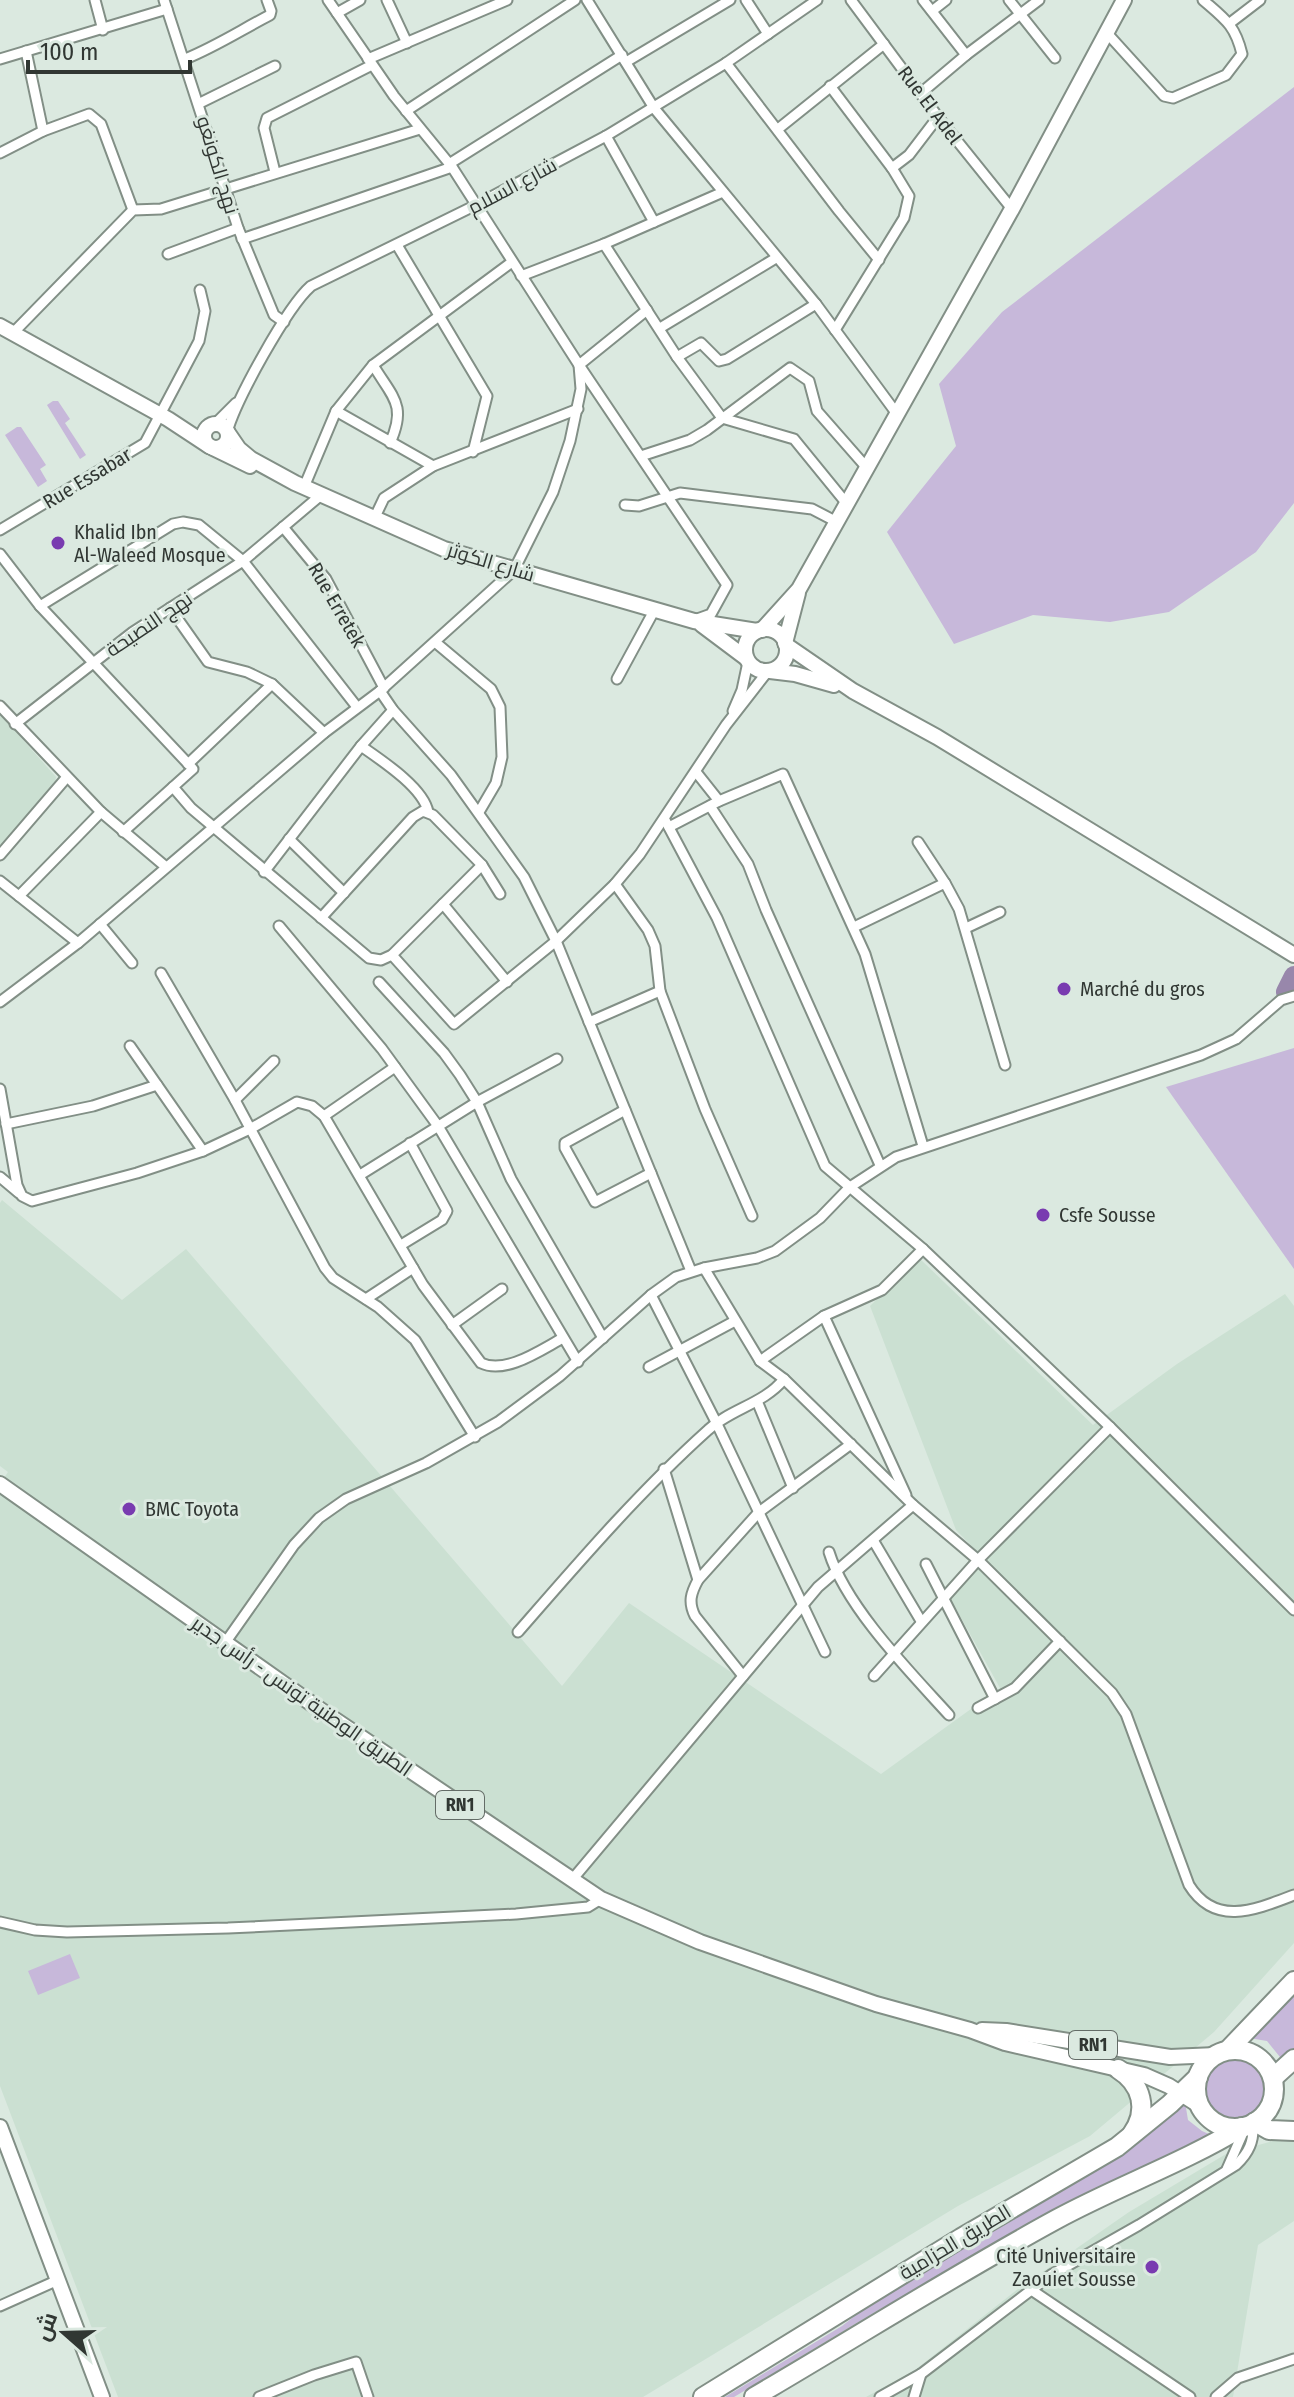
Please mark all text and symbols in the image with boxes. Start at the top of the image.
scale bar [28,24,190,74]
text: 100 m [40,38,98,66]
street label: Rue El Adel [893,61,967,149]
street label: نهج الكونغو [190,113,244,217]
street label: شارع السلام [463,153,562,221]
street label: Rue Essabar [38,442,136,514]
place label: Khalid Ibn Al-Waleed Mosque [74,520,226,567]
marker: Khalid Ibn Al-Waleed Mosque [49,534,67,552]
street label: شارع الكوثر [443,537,538,589]
street label: Rue Erretek [303,558,371,652]
street label: نهج النصيحة [101,586,198,663]
place label: Marché du gros [1080,977,1205,1001]
marker: Marché du gros [1055,980,1073,998]
place label: Csfe Sousse [1059,1203,1156,1227]
marker: Csfe Sousse [1034,1206,1052,1224]
place label: BMC Toyota [145,1497,239,1521]
marker: BMC Toyota [120,1500,138,1518]
street label: الطريق الوطنية تونس - رأس جدير [186,1610,417,1782]
road number: RN1 [436,1791,484,1819]
road number: RN1 [1069,2031,1117,2059]
street label: الطريق الحزامية [895,2199,1016,2286]
place label: Cité Universitaire Zaouiet Sousse [996,2244,1136,2291]
marker: Cité Universitaire Zaouiet Sousse [1143,2258,1161,2276]
north arrow [24,2293,104,2373]
text: ش [28,2308,63,2344]

